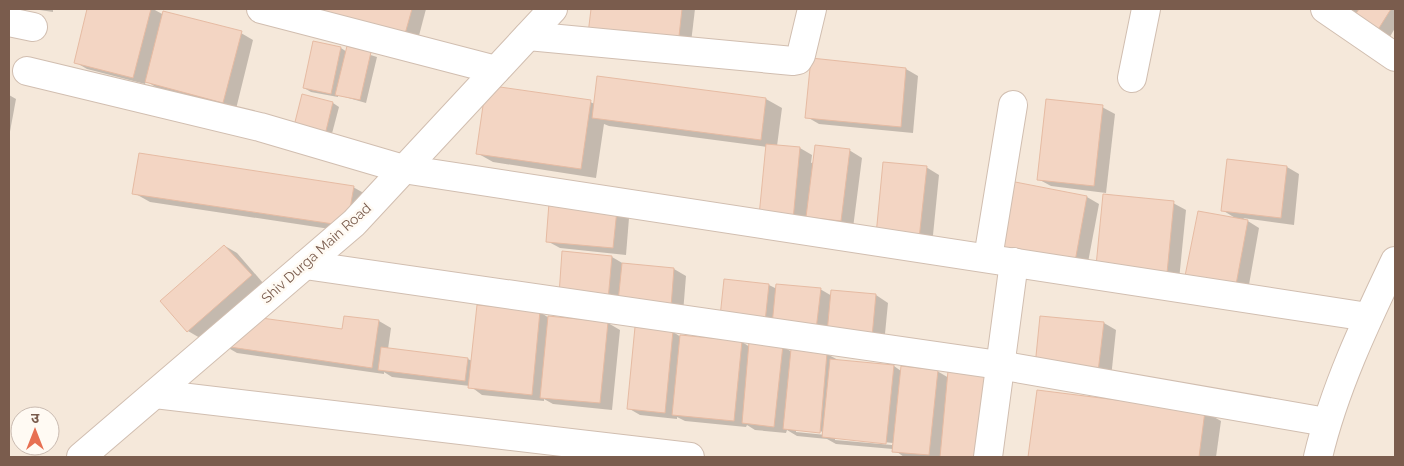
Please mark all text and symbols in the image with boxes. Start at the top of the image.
street label: Shiv Durga Main Road [258,200,374,306]
north arrow [10,406,60,456]
text: उ [31,410,40,426]

